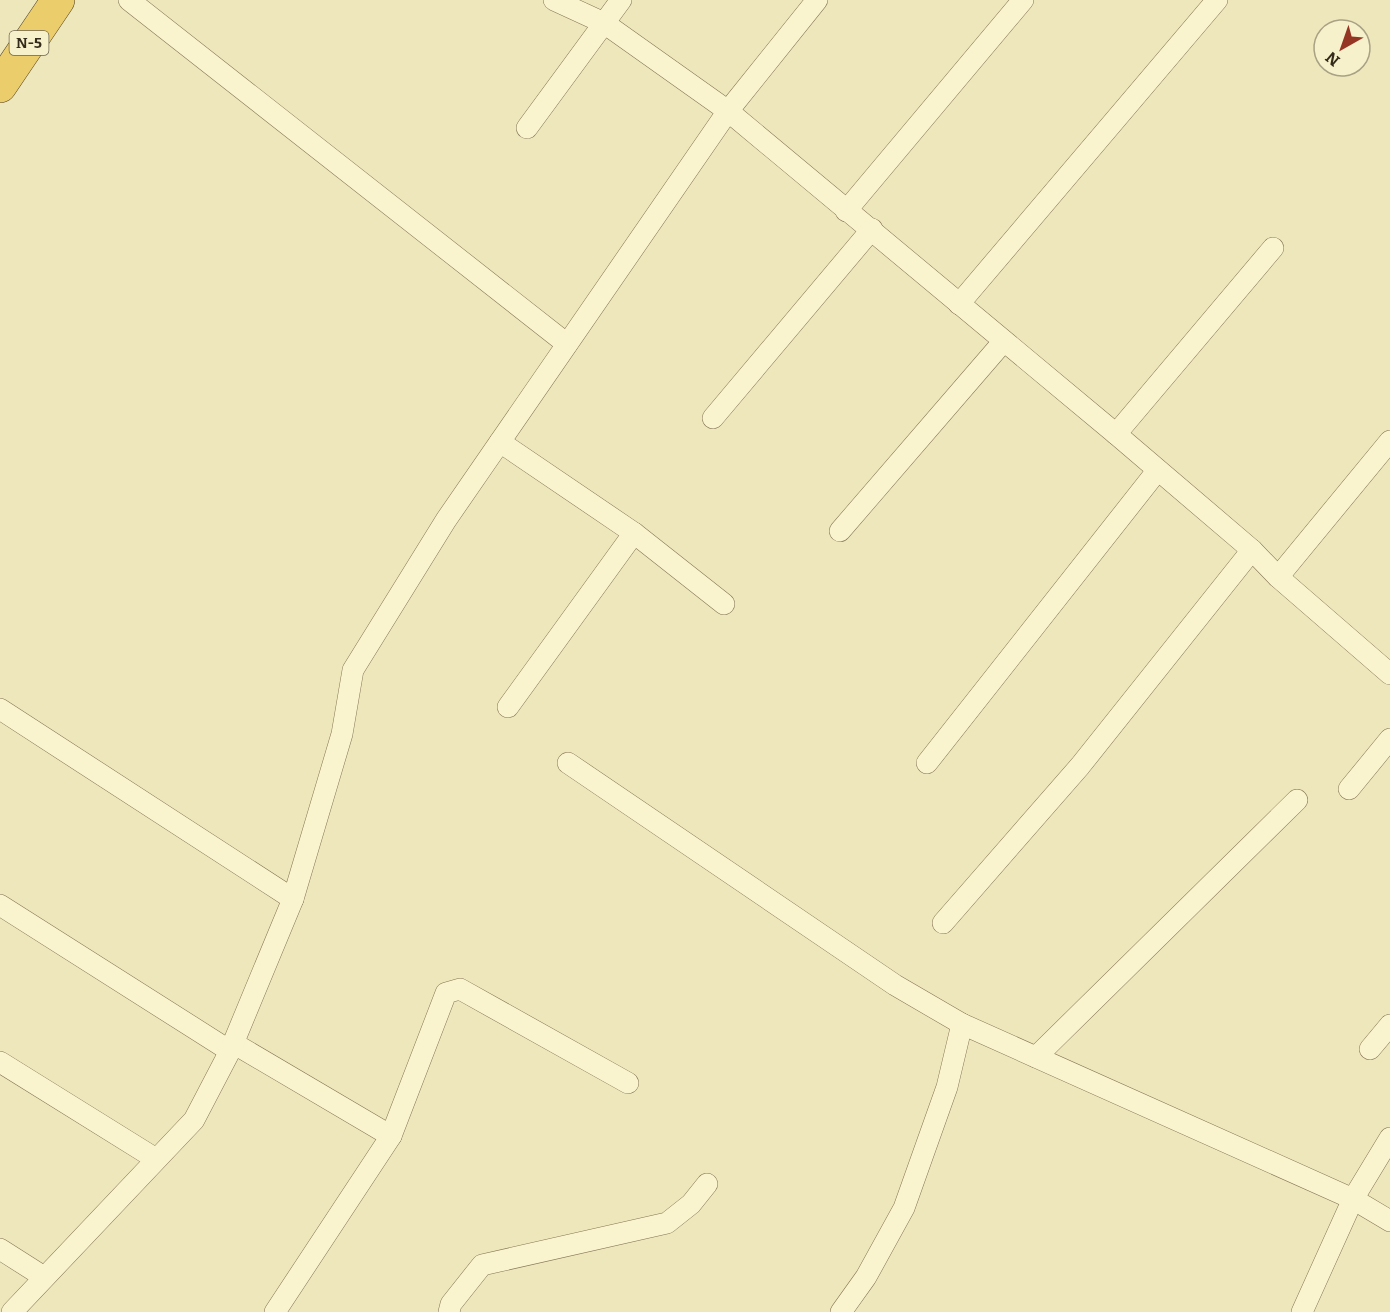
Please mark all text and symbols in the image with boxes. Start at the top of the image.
north arrow [1312,18,1372,78]
road number: N-5 [9,31,48,55]
text: N [1322,48,1344,70]

